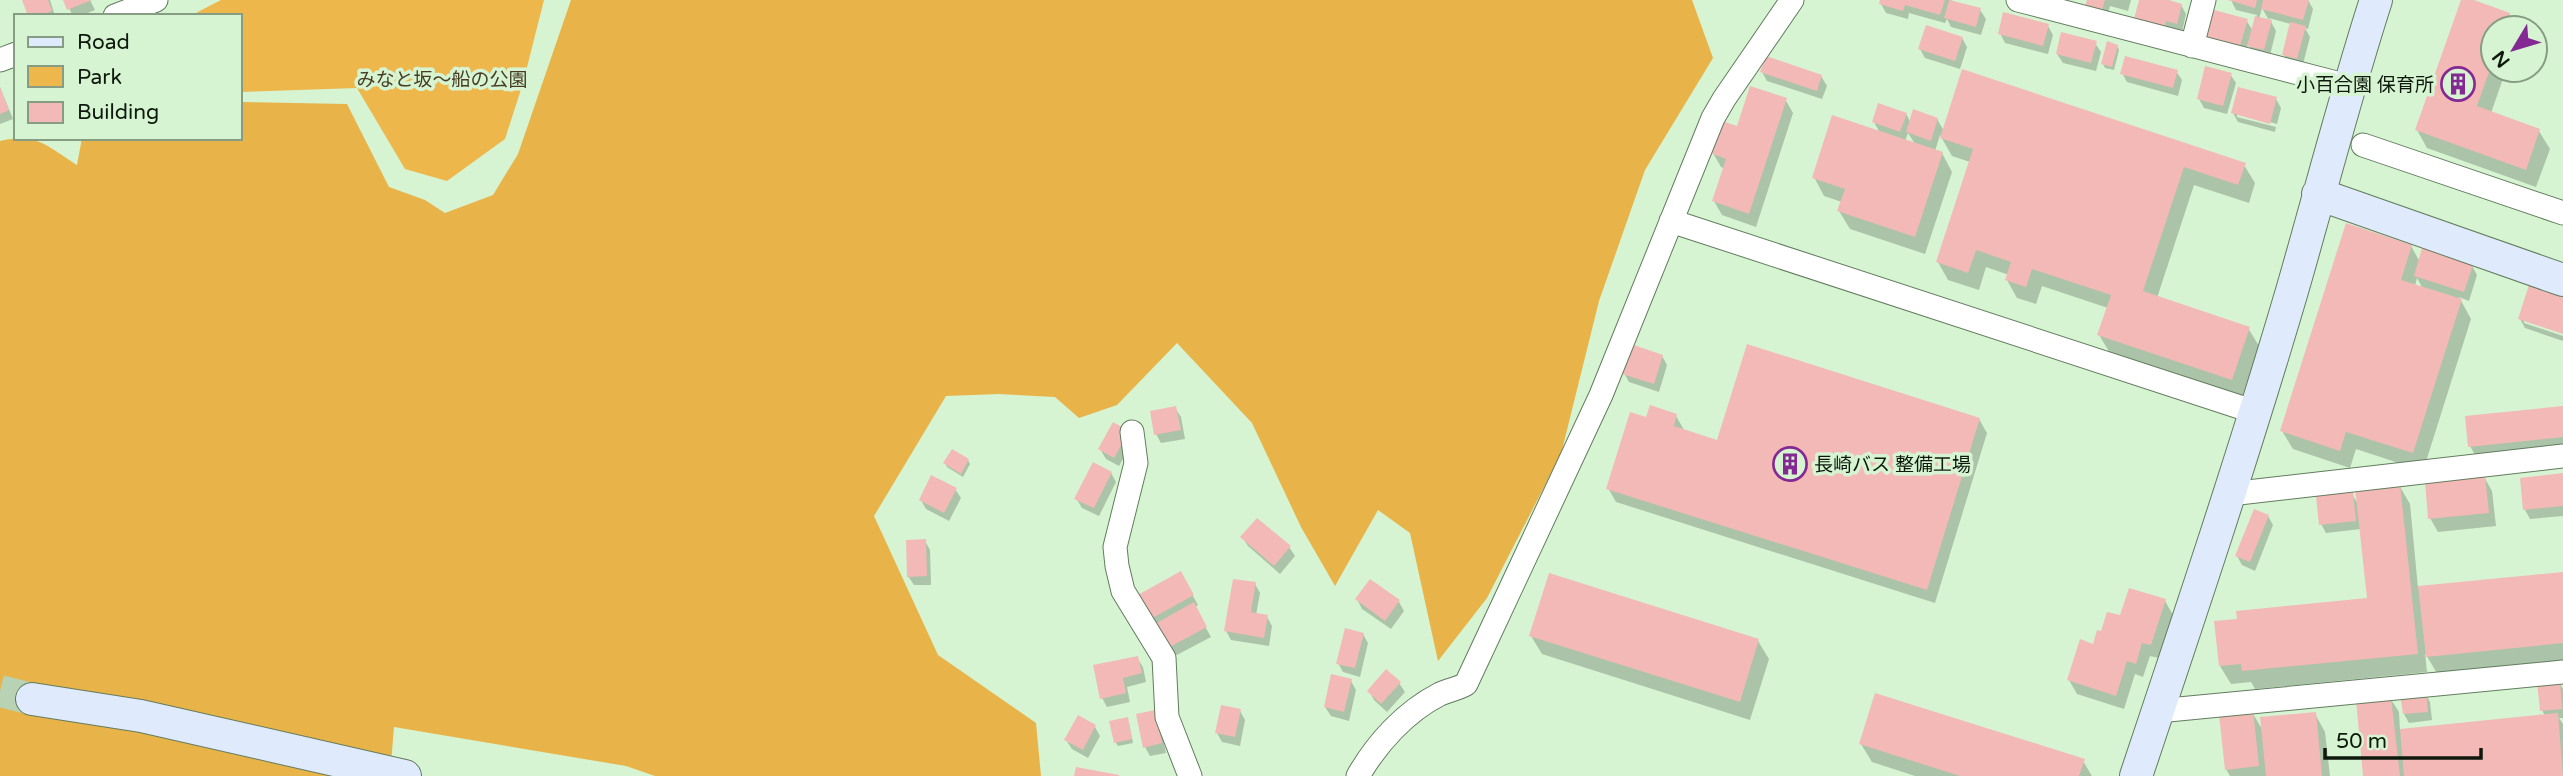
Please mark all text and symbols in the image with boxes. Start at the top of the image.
legend [14,14,242,140]
north arrow [2479,14,2549,84]
text: Road [77,30,130,55]
text: N [2488,46,2515,72]
text: Park [77,65,122,90]
building icon: 小百合園 保育所 [2439,65,2477,103]
park label: みなと坂〜船の公園 [356,69,528,91]
place label: 小百合園 保育所 [2296,74,2434,96]
text: Building [77,100,159,125]
building icon: 長崎バス 整備工場 [1771,445,1809,483]
place label: 長崎バス 整備工場 [1814,454,1971,476]
scale bar [2325,716,2481,760]
text: 50 m [2336,729,2387,754]

